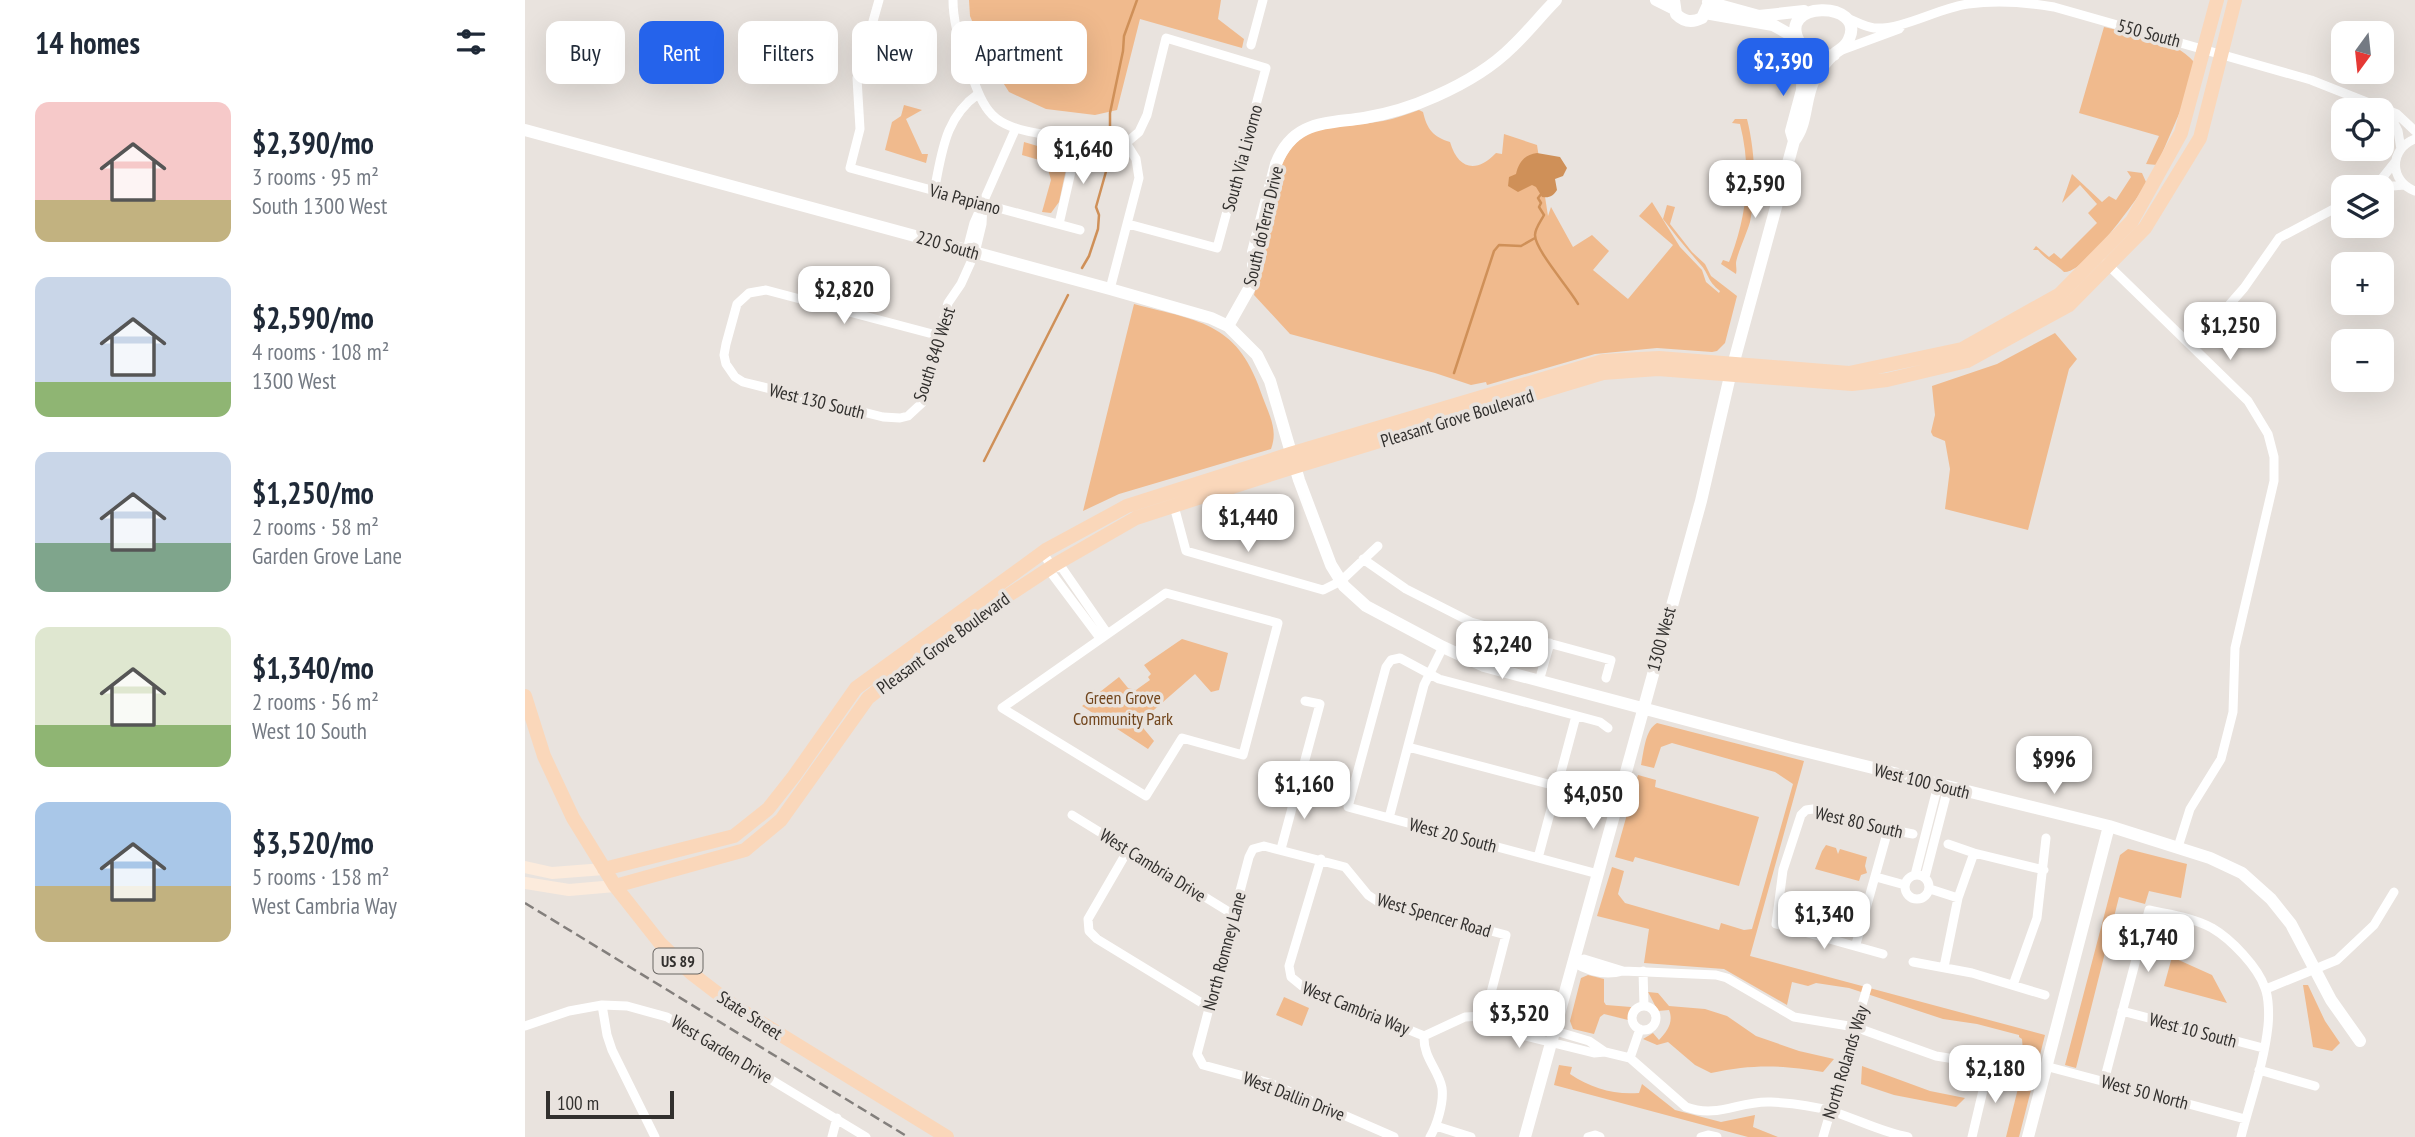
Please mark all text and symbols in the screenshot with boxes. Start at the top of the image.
street label: 550 South [2115,14,2183,52]
chip: Buy [546,21,625,84]
chip: Rent [639,21,724,84]
chip: Filters [738,21,838,84]
chip: New [852,21,937,84]
chip: Apartment [951,21,1087,84]
north arrow [2331,21,2394,84]
map controls [2331,21,2394,392]
text: 14 homes [35,23,140,62]
icon: filters [452,23,490,61]
pin: $2,390 [1726,38,1840,98]
text: $2,390 [1753,46,1813,75]
button: locate [2331,98,2394,161]
street label: South Via Livorno [1217,102,1267,214]
text: $2,390/mo [252,123,374,162]
pin: $1,640 [1026,127,1140,186]
icon: home [91,130,175,214]
text: $1,640 [1053,134,1113,163]
pin: $2,590 [1698,160,1812,220]
text: 3 rooms · 95 m² [252,162,379,191]
street label: South doTerra Drive [1238,164,1288,288]
text: $2,590 [1725,168,1785,197]
button: layers [2331,175,2394,238]
street label: Via Papiano [926,178,1003,220]
text: South 1300 West [252,191,387,220]
street label: 220 South [914,225,982,265]
button: + [2331,252,2394,315]
pin: $2,820 [787,266,901,326]
text: $2,820 [814,274,874,303]
text: $2,590/mo [252,298,374,337]
pin: $1,250 [2173,302,2287,362]
street label: South 840 West [908,304,960,404]
icon: home [91,305,175,389]
text: $1,250 [2200,310,2260,339]
button: − [2331,329,2394,392]
text: 4 rooms · 108 m² [252,337,389,366]
text: 1300 West [252,366,336,395]
street label: West 130 South [767,378,867,424]
street label: Pleasant Grove Boulevard [1378,384,1536,452]
text: $1,250/mo [252,473,374,512]
icon: home [91,480,175,564]
pin: $1,440 [1191,494,1305,554]
text: $1,440 [1218,502,1278,531]
text: 2 rooms · 58 m² [252,512,379,541]
text: Garden Grove Lane [252,541,402,570]
street label: Pleasant Grove Boulevard [872,587,1014,699]
street label: 1300 West [1641,604,1681,674]
pin: $2,240 [1445,622,1559,681]
text: $2,240 [1472,629,1532,658]
text: $1,340/mo [252,648,374,687]
icon: home [91,655,175,739]
park label: Green Grove Community Park [1073,686,1173,730]
text: 2 rooms · 56 m² [252,687,379,716]
text: West 10 South [252,716,367,745]
pin: $996 [2013,736,2095,796]
text: $996 [2032,744,2076,773]
street label: West 100 South [1872,758,1972,804]
pin: $1,160 [1247,762,1361,821]
text: $1,160 [1274,769,1334,798]
pin: $4,050 [1536,772,1650,831]
text: $4,050 [1563,779,1623,808]
street label: West 80 South [1813,801,1905,843]
street label: West 20 South [1407,812,1499,858]
text: $3,520/mo [252,823,374,862]
street label: West Cambria Drive [1096,823,1210,907]
icon: home [91,830,175,914]
text: 5 rooms · 158 m² [252,862,389,891]
street label: West Spencer Road [1374,888,1494,942]
street label: North Romney Lane [1197,889,1251,1013]
text: West Cambria Way [252,891,397,920]
pin: $1,340 [1767,892,1881,951]
text: $1,340 [1794,899,1854,928]
pin: $1,740 [2091,914,2205,974]
text: $1,740 [2118,922,2178,951]
road number: US 89 [653,948,703,973]
street label: West Cambria Way [1299,976,1413,1040]
street label: State Street [713,985,787,1045]
pin: $3,520 [1462,990,1576,1050]
text: $3,520 [1489,998,1549,1027]
street label: North Rolands Way [1817,1002,1873,1121]
street label: West 10 South [2147,1007,2239,1053]
street label: West Garden Drive [667,1010,777,1088]
pin: $2,180 [1938,1046,2052,1105]
text: $2,180 [1965,1053,2025,1082]
street label: West Dallin Drive [1240,1066,1348,1126]
street label: West 50 North [2099,1069,2191,1115]
scale bar [546,1088,674,1120]
text: 100 m [557,1091,599,1115]

